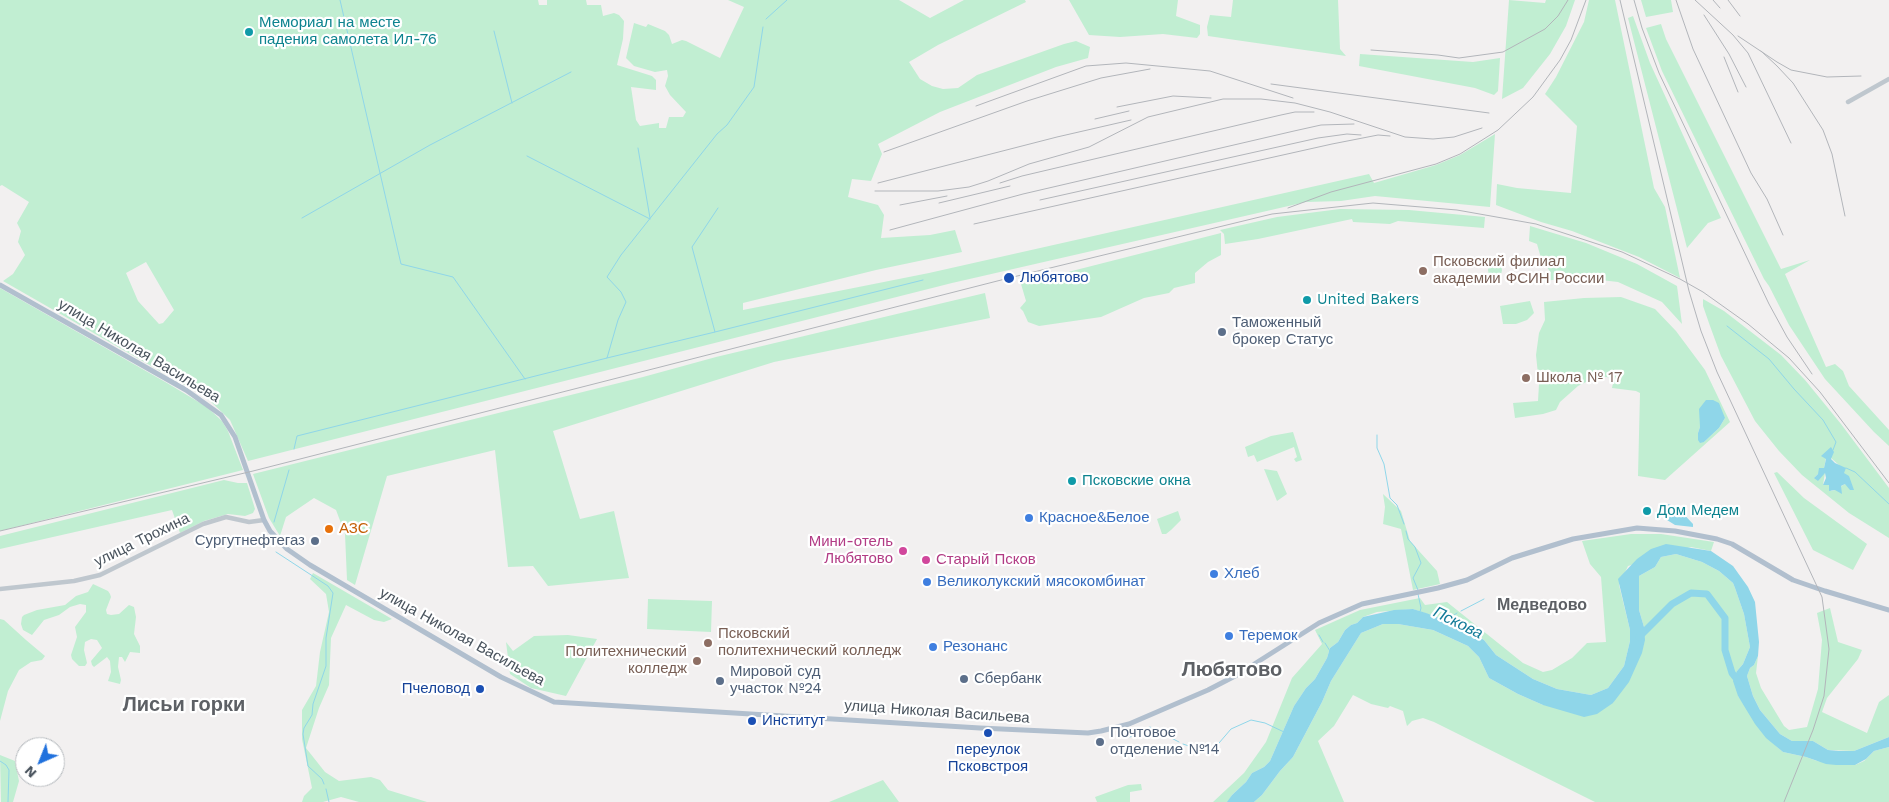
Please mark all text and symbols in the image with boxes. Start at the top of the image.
place label: Мемориал на месте падения самолета Ил-76 [259,14,437,49]
marker: Мемориал на месте падения самолета Ил-76 [243,26,255,38]
place label: Псковский филиал академии ФСИН России [1433,253,1604,288]
marker: Псковский филиал академии ФСИН России [1417,265,1429,277]
place label: Любятово [1020,269,1089,287]
marker: Любятово [1002,271,1016,285]
place label: United Bakers [1317,291,1419,309]
marker: United Bakers [1301,294,1313,306]
street label: улица Николая Васильева [55,295,223,407]
place label: Таможенный брокер Статус [1232,314,1333,349]
marker: Таможенный брокер Статус [1216,326,1228,338]
place label: Школа № 17 [1536,369,1622,387]
marker: Школа № 17 [1520,372,1532,384]
place label: Псковские окна [1082,472,1191,490]
marker: Псковские окна [1066,475,1078,487]
place label: Дом Медем [1657,502,1739,520]
marker: Дом Медем [1641,505,1653,517]
street label: улица Трохина [91,509,193,571]
place label: Красное&Белое [1039,509,1150,527]
marker: Красное&Белое [1023,512,1035,524]
place label: АЗС [339,520,369,538]
marker: АЗС [323,523,335,535]
place label: Сургутнефтегаз [195,532,305,550]
place label: Мини-отель Любятово [809,533,893,568]
marker: Сургутнефтегаз [309,535,321,547]
marker: Мини-отель Любятово [897,545,909,557]
place label: Старый Псков [936,551,1036,569]
marker: Старый Псков [920,554,932,566]
place label: Хлеб [1224,565,1260,583]
marker: Хлеб [1208,568,1220,580]
place label: Великолукский мясокомбинат [937,573,1145,591]
marker: Великолукский мясокомбинат [921,576,933,588]
street label: улица Николая Васильева [376,584,548,690]
district label: Медведово [1497,595,1587,615]
water label: Пскова [1430,603,1486,643]
place label: Псковский политехнический колледж [718,625,901,660]
place label: Теремок [1239,627,1298,645]
marker: Теремок [1223,630,1235,642]
marker: Псковский политехнический колледж [702,637,714,649]
place label: Резонанс [943,638,1008,656]
marker: Резонанс [927,641,939,653]
place label: Политехнический колледж [565,643,687,678]
marker: Политехнический колледж [691,655,703,667]
district label: Любятово [1182,658,1282,682]
place label: Мировой суд участок №24 [730,663,822,698]
place label: Сбербанк [974,670,1041,688]
marker: Сбербанк [958,673,970,685]
marker: Мировой суд участок №24 [714,675,726,687]
place label: Пчеловод [402,680,470,698]
marker: Пчеловод [474,683,486,695]
district label: Лисьи горки [123,693,245,717]
street label: улица Николая Васильева [844,697,1030,727]
place label: Институт [762,712,825,730]
marker: Институт [746,715,758,727]
place label: Почтовое отделение №14 [1110,724,1220,759]
marker: переулок Псковстроя [982,727,994,739]
marker: Почтовое отделение №14 [1094,736,1106,748]
north arrow [15,737,65,787]
place label: переулок Псковстроя [948,741,1028,776]
text: N [21,763,40,781]

